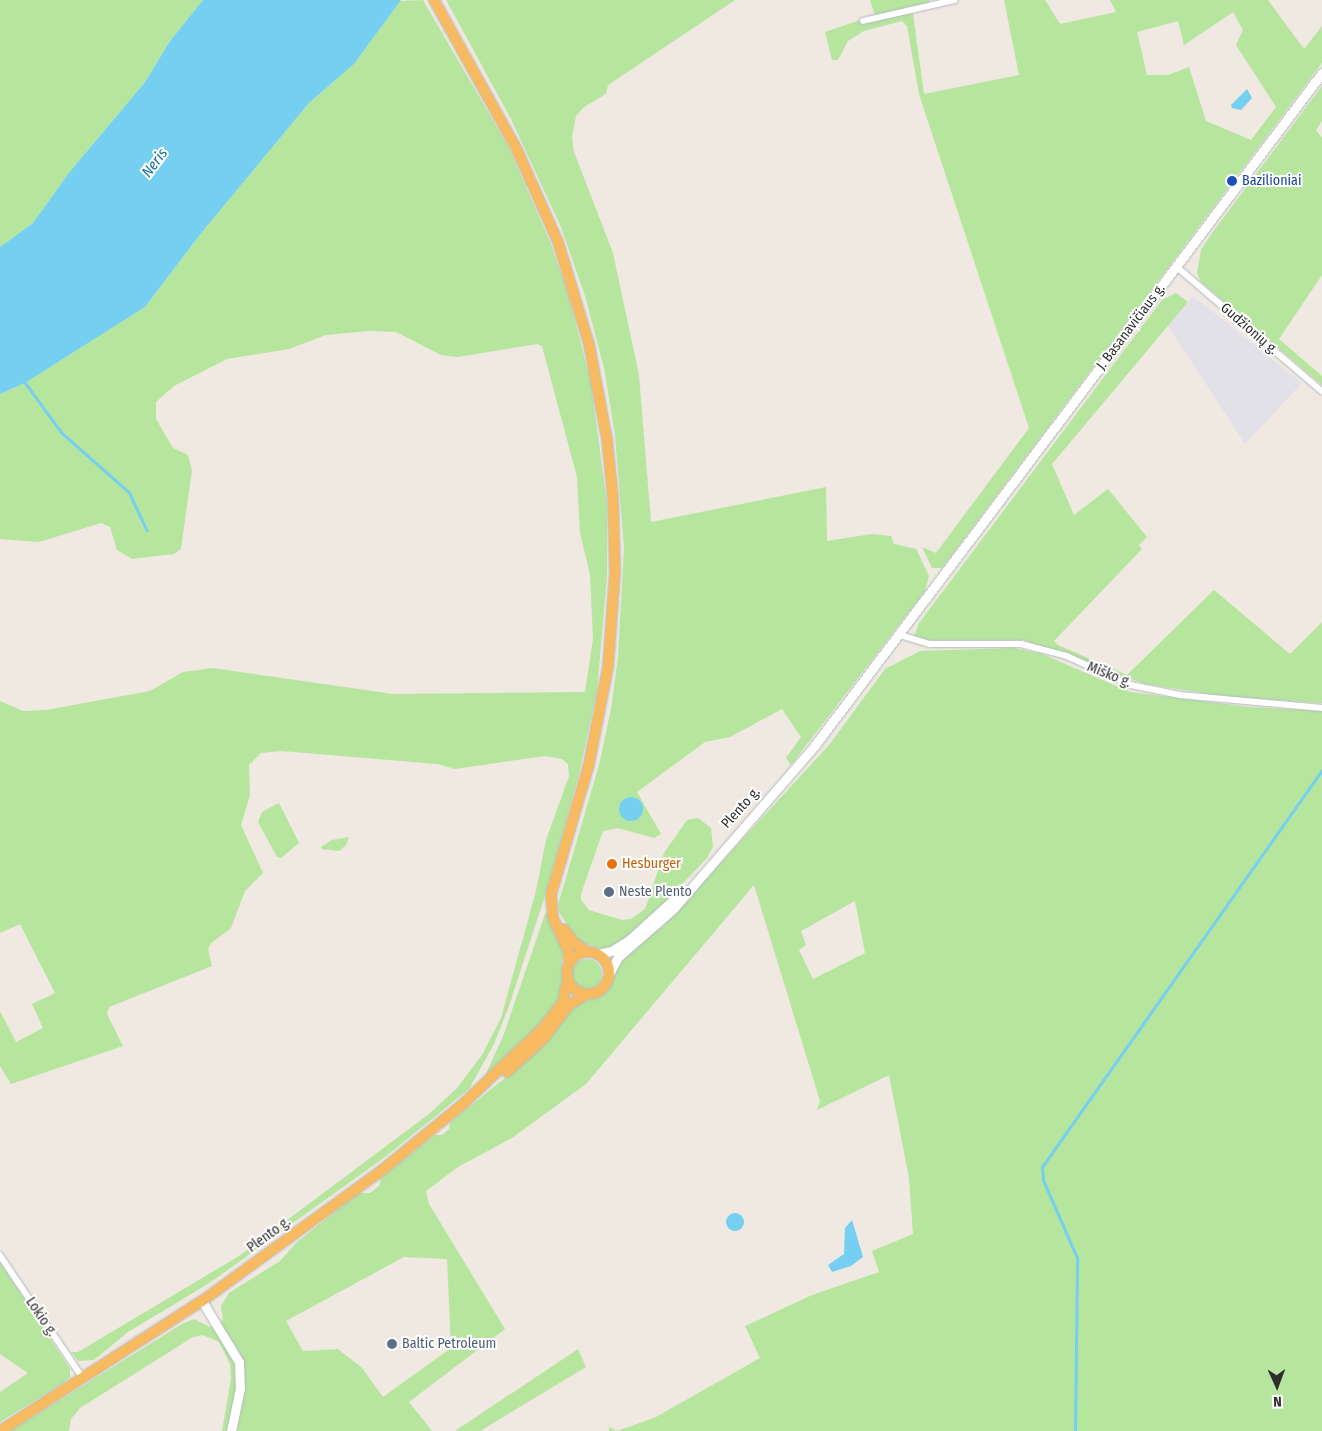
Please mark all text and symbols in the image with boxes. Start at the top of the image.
water label: Neris [138,145,172,181]
place label: Bazilioniai [1242,173,1301,189]
marker: Bazilioniai [1226,175,1238,187]
street label: J. Basanavičiaus g. [1093,281,1169,373]
street label: Gudžionių g. [1217,300,1281,358]
street label: Miško g. [1085,659,1133,691]
street label: Plento g. [718,784,764,832]
place label: Hesburger [622,856,681,872]
marker: Hesburger [606,858,618,870]
place label: Neste Plento [619,884,692,900]
marker: Neste Plento [603,886,615,898]
street label: Plento g. [244,1214,294,1256]
street label: Lokio g. [22,1294,60,1340]
place label: Baltic Petroleum [402,1336,496,1352]
marker: Baltic Petroleum [386,1338,398,1350]
north arrow [1252,1361,1302,1411]
text: N [1273,1393,1282,1410]

